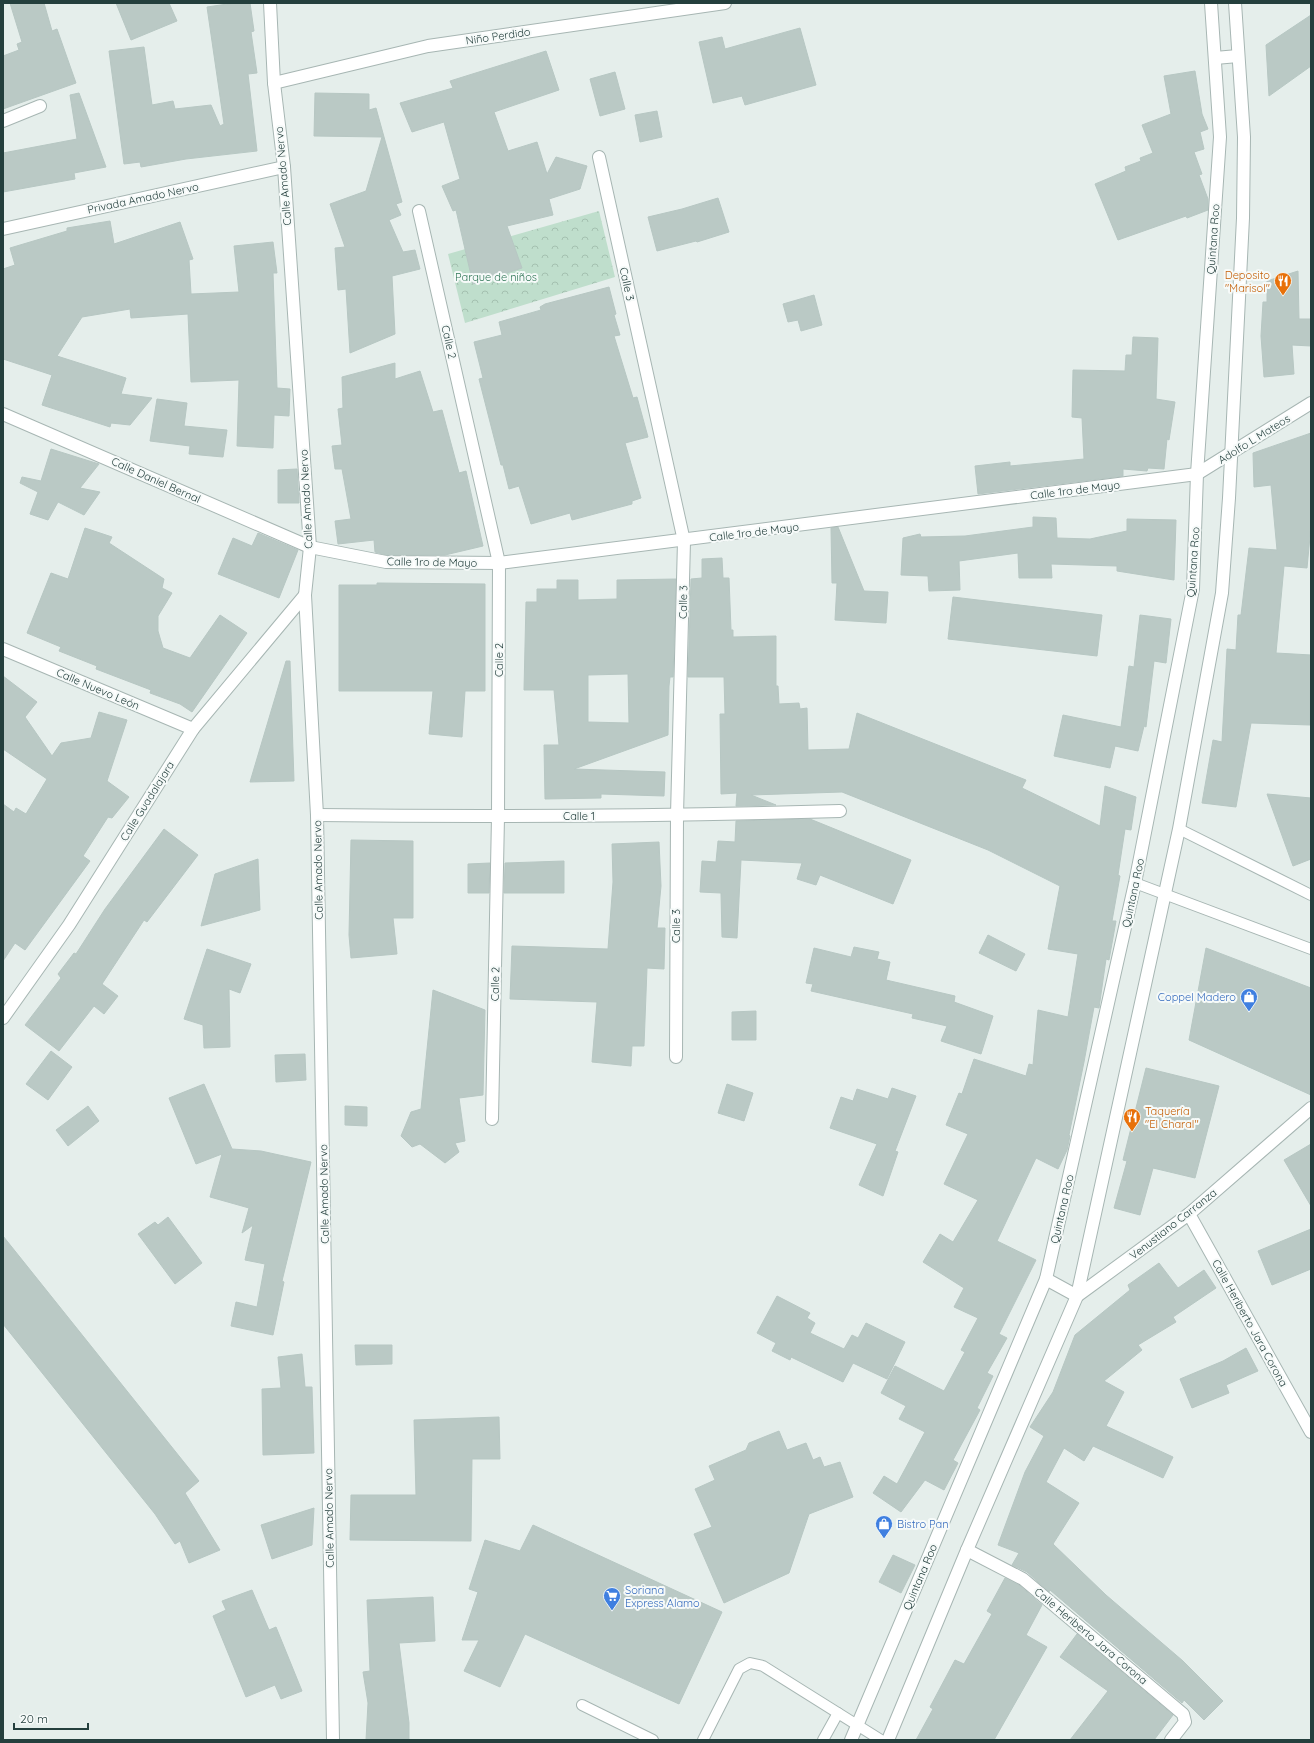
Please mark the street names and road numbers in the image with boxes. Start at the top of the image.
street label: Niño Perdido [465,24,532,47]
street label: Calle Amado Nervo [272,125,294,226]
street label: Privada Amado Nervo [86,179,200,217]
street label: Quintana Roo [1204,203,1222,275]
street label: Calle 3 [617,266,637,302]
street label: Calle 2 [438,324,460,360]
street label: Adolfo L Mateos [1215,411,1293,467]
street label: Calle Amado Nervo [296,449,316,549]
street label: Calle Daniel Bernal [109,454,203,506]
street label: Calle 1ro de Mayo [1029,478,1121,502]
street label: Calle 1ro de Mayo [708,520,800,544]
street label: Quintana Roo [1184,526,1202,598]
street label: Calle 1ro de Mayo [387,554,478,570]
street label: Calle 3 [676,585,690,619]
street label: Calle 2 [492,643,506,677]
street label: Calle Nuevo León [54,665,142,713]
street label: Calle Guadalajara [117,758,177,844]
street label: Calle 1 [563,809,595,823]
street label: Calle Amado Nervo [310,820,326,920]
street label: Quintana Roo [1119,857,1147,929]
street label: Calle 3 [669,909,683,943]
street label: Calle 2 [488,967,502,1001]
street label: Calle Amado Nervo [316,1144,332,1244]
street label: Quintana Roo [1047,1173,1077,1245]
street label: Venustiano Carranza [1127,1186,1219,1262]
street label: Calle Heriberto Jara Corona [1209,1257,1291,1389]
street label: Calle Amado Nervo [321,1468,337,1568]
street label: Quintana Roo [900,1541,940,1612]
street label: Calle Heriberto Jara Corona [1032,1585,1150,1687]

